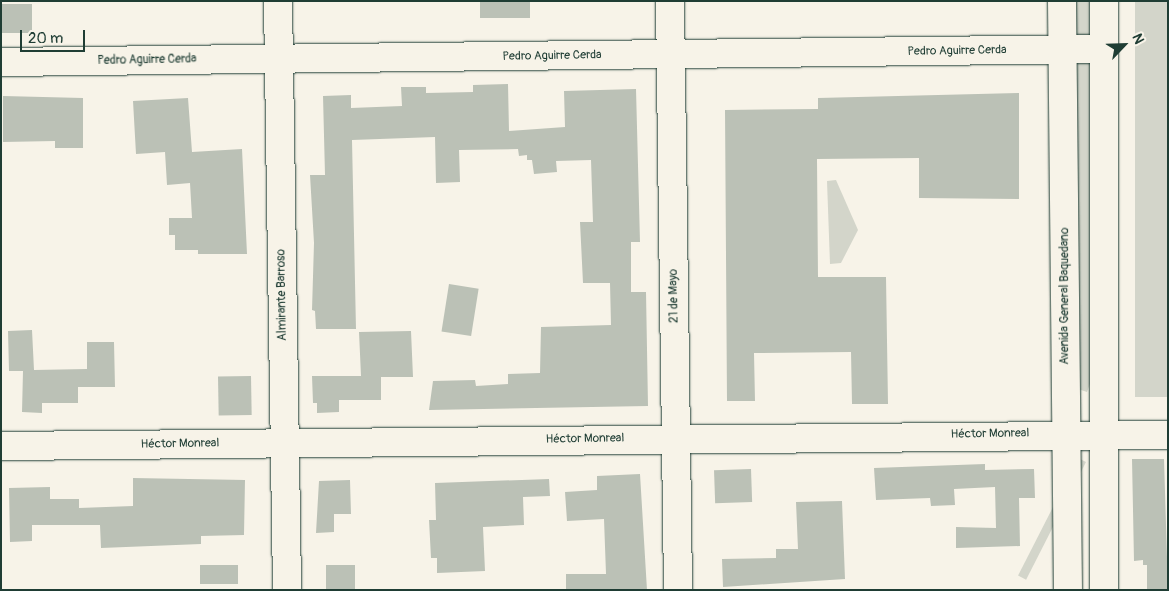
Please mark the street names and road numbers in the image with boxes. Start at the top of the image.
street label: Pedro Aguirre Cerda [907,43,1007,59]
street label: Pedro Aguirre Cerda [502,48,602,64]
street label: Pedro Aguirre Cerda [97,52,197,68]
street label: Avenida General Baquedano [1058,227,1072,365]
street label: Almirante Barroso [274,249,290,341]
street label: 21 de Mayo [666,269,682,323]
street label: Héctor Monreal [951,426,1029,442]
street label: Héctor Monreal [546,431,624,447]
street label: Héctor Monreal [141,436,219,452]

